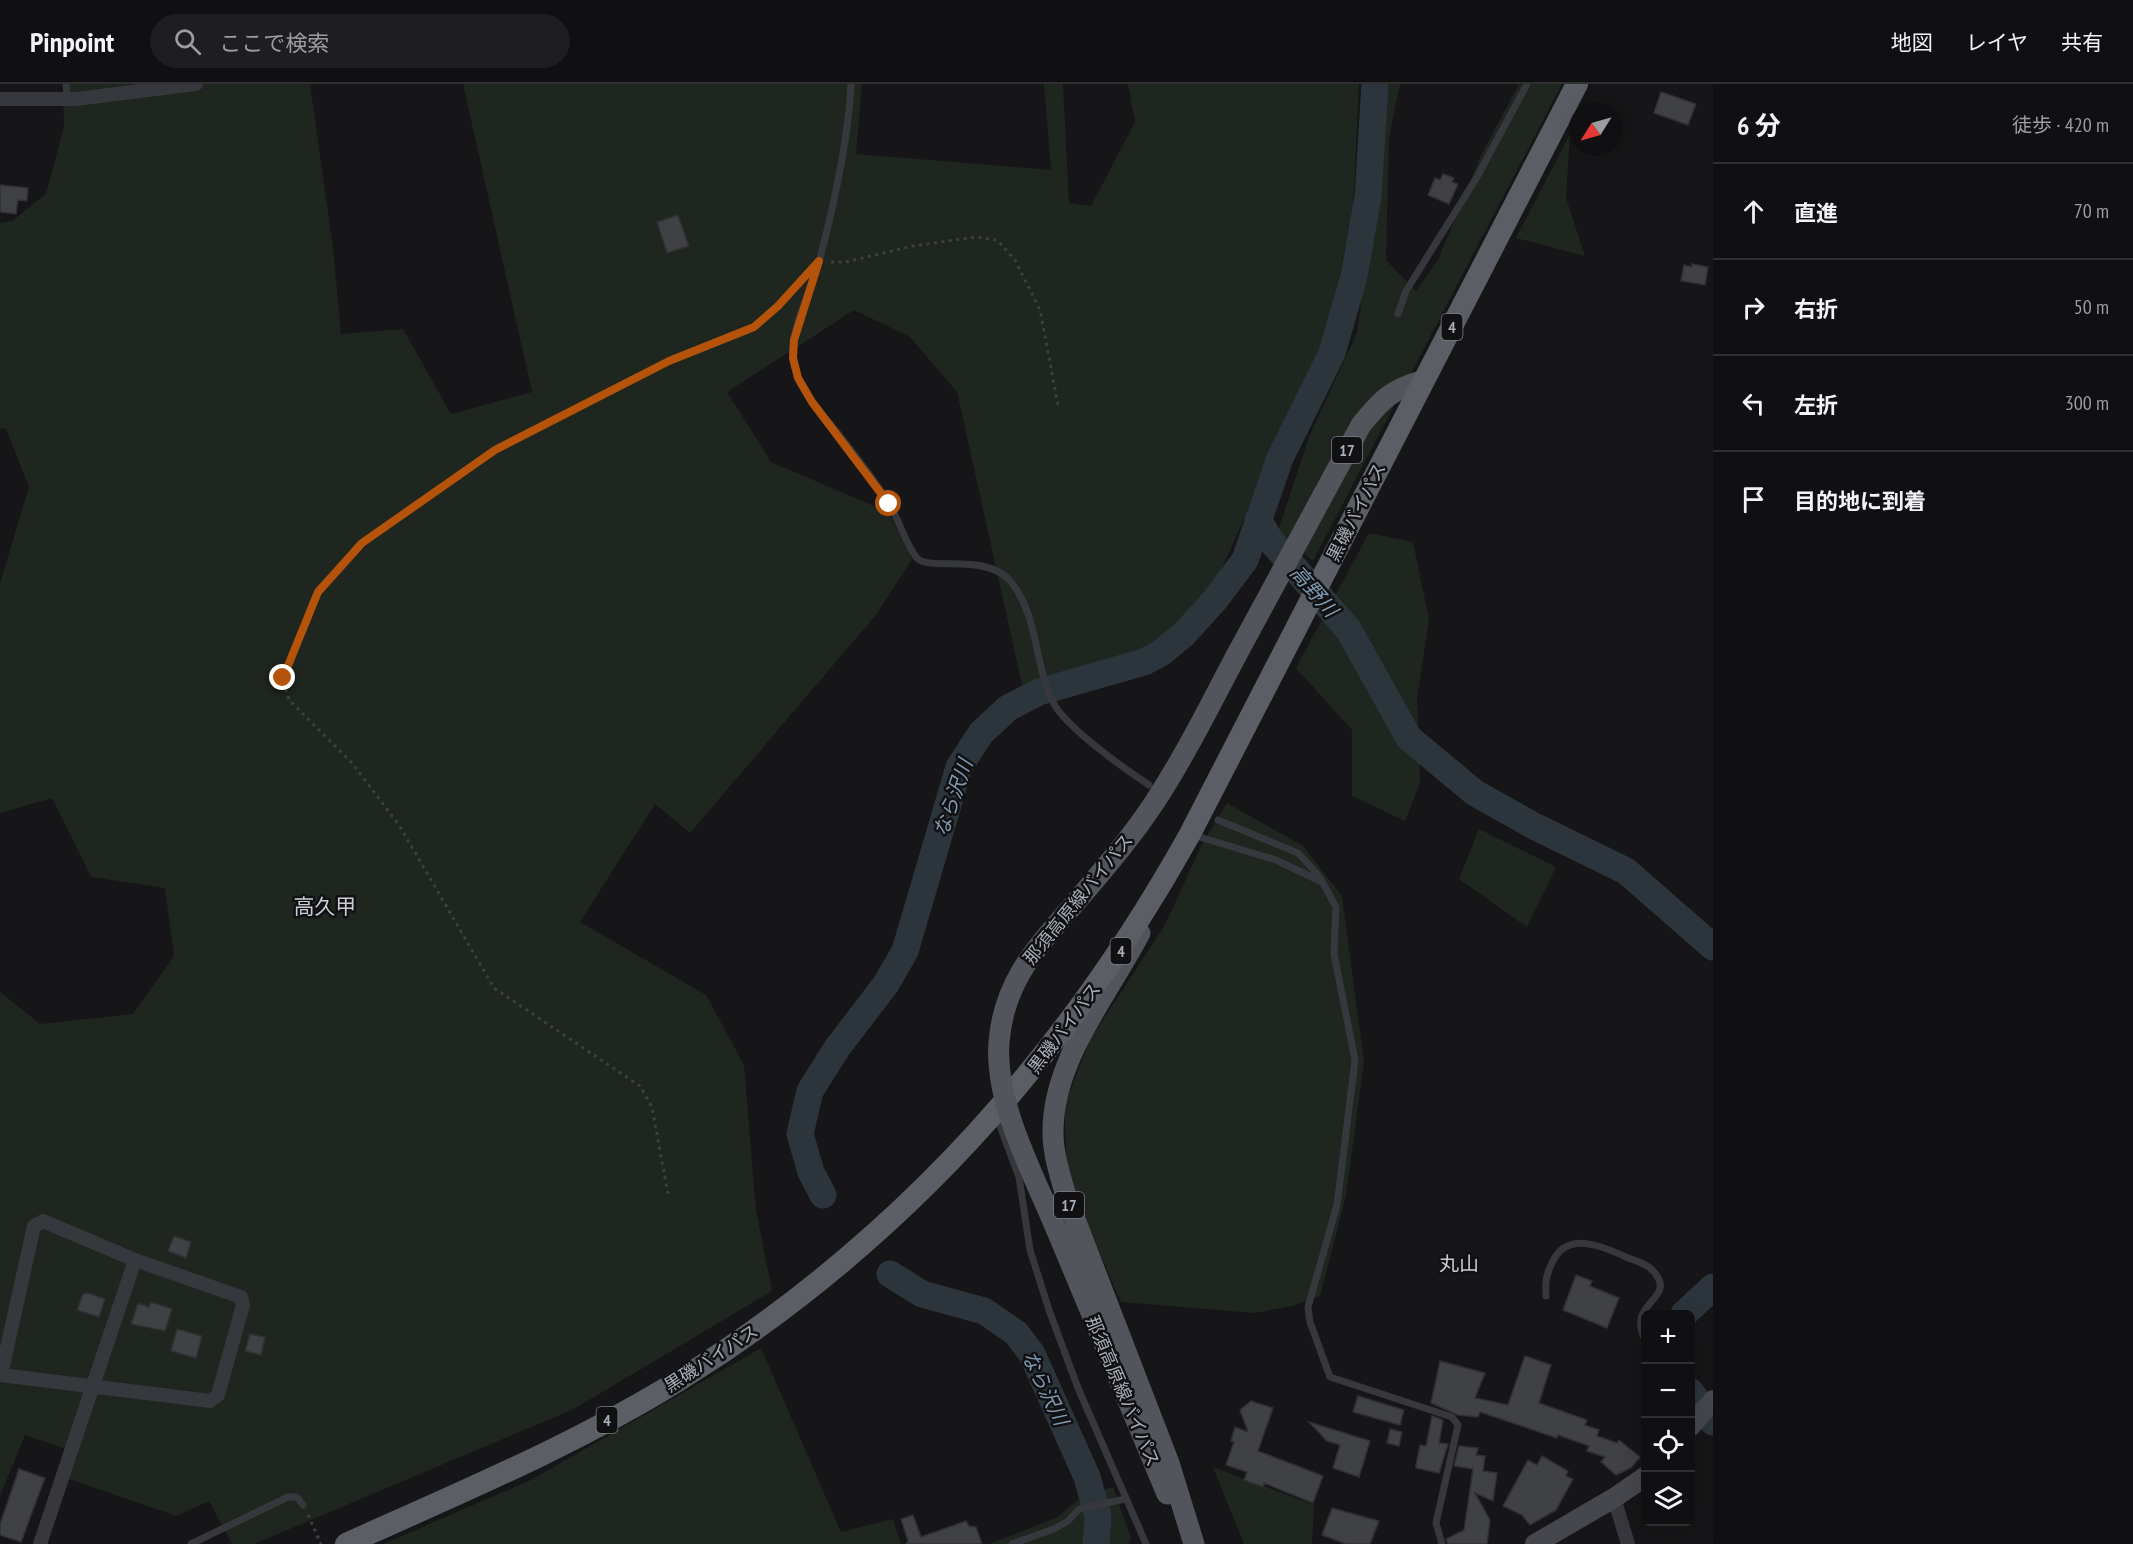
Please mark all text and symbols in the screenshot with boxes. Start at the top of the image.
search box [150,14,570,68]
text: Pinpoint [30,23,114,60]
icon: search [171,25,204,58]
text: ここで検索 [219,29,329,57]
text: 地図 [1891,29,1933,56]
text: レイヤ [1966,29,2028,56]
text: 共有 [2061,29,2103,56]
north arrow [1569,102,1623,156]
text: 6 分 [1737,109,1781,142]
text: 徒歩 · 420 m [2012,112,2109,138]
icon: ahead [1737,195,1770,228]
text: 70 m [2074,198,2109,224]
text: 直進 [1794,199,1838,227]
icon: right [1737,291,1770,324]
text: 50 m [2074,294,2109,320]
text: 右折 [1794,295,1838,323]
road number: 4 [1442,314,1462,340]
icon: left [1737,387,1770,420]
text: 300 m [2065,390,2109,416]
text: 左折 [1794,391,1838,419]
road number: 17 [1332,437,1362,463]
street label: 黒磯バイパス [1321,459,1391,565]
icon: arrive [1737,483,1770,516]
text: 目的地に到着 [1794,487,1926,515]
route start [875,490,901,516]
water label: 高野川 [1285,560,1345,624]
route end [269,664,295,690]
water label: なら沢川 [928,754,979,840]
street label: 那須高原線バイパス [1018,829,1138,969]
district label: 高久甲 [294,893,357,920]
road number: 4 [1110,938,1132,964]
street label: 黒磯バイパス [1022,978,1106,1078]
road number: 17 [1054,1192,1084,1218]
district label: 丸山 [1439,1251,1479,1277]
map controls [1641,1310,1695,1526]
button: + [1641,1310,1695,1364]
street label: 那須高原線バイパス [1081,1312,1165,1470]
street label: 黒磯バイパス [660,1319,762,1397]
water label: なら沢川 [1016,1346,1075,1431]
button: − [1641,1364,1695,1418]
road number: 4 [596,1407,618,1433]
button: locate [1641,1418,1695,1472]
button: layers [1641,1472,1695,1526]

